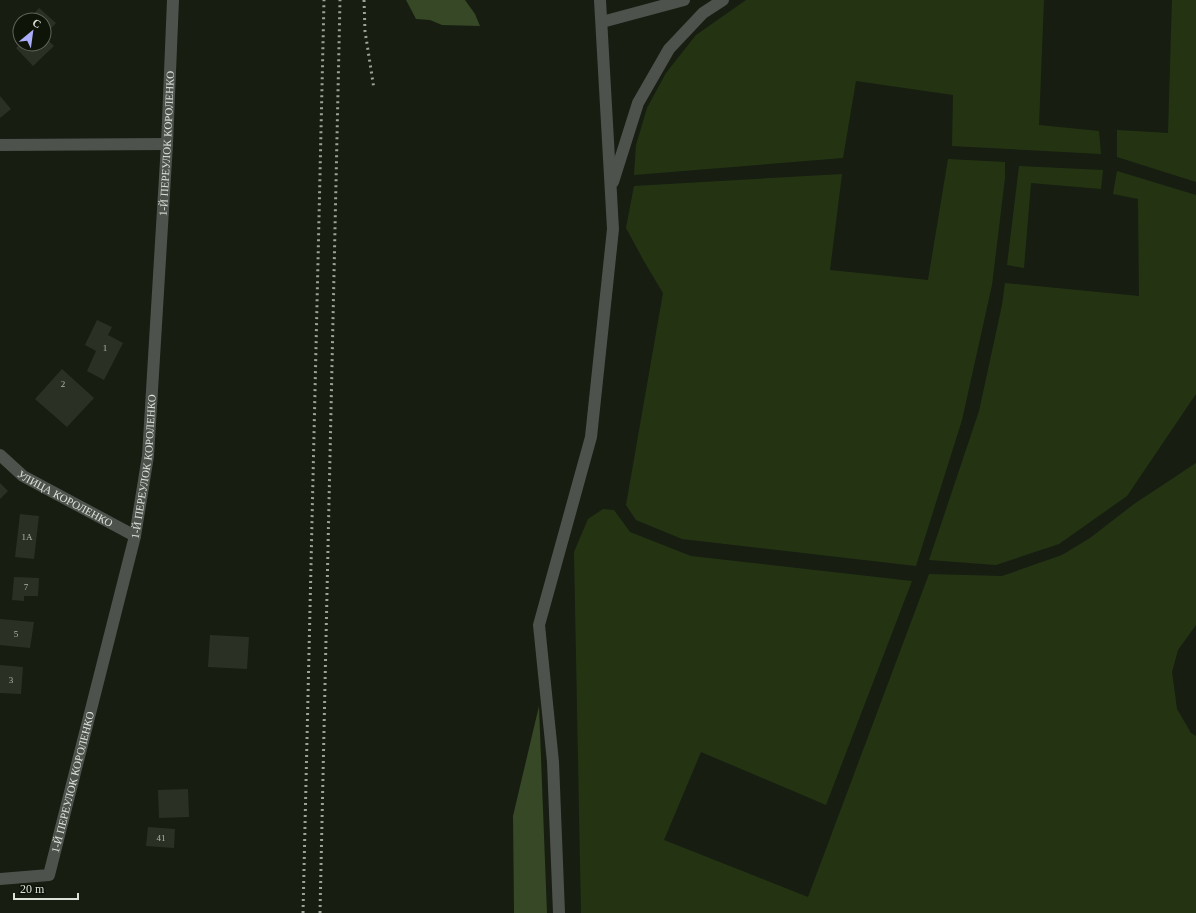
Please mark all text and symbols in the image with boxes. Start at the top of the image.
north arrow [12,12,52,52]
text: С [30,16,43,30]
street label: 1-Й ПЕРЕУЛОК КОРОЛЕНКО [157,71,176,216]
house number: 1 [103,343,107,353]
house number: 2 [61,379,65,389]
street label: 1-Й ПЕРЕУЛОК КОРОЛЕНКО [129,394,158,540]
street label: УЛИЦА КОРОЛЕНКО [15,468,115,529]
house number: 1А [22,532,33,542]
house number: 7 [24,582,29,592]
house number: 5 [14,629,19,639]
house number: 3 [9,675,14,685]
street label: 1-Й ПЕРЕУЛОК КОРОЛЕНКО [49,710,96,854]
house number: 41 [157,833,166,843]
scale bar [14,875,78,901]
text: 20 m [20,882,45,896]

